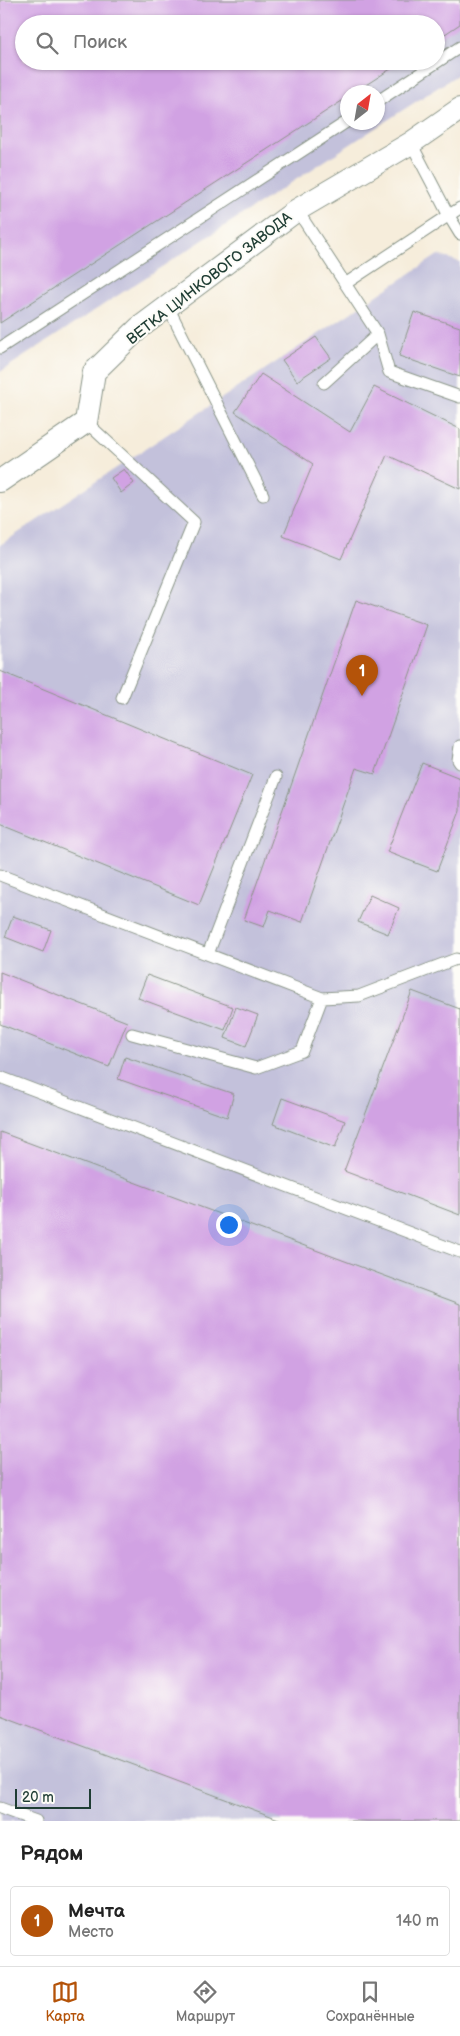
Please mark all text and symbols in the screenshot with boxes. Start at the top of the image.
search box [15,15,445,70]
icon: search [33,29,61,57]
text: Поиск [73,31,127,54]
north arrow [340,85,385,130]
street label: ВЕТКА ЦИНКОВОГО ЗАВОДА [123,207,297,349]
pin: 1 [346,655,378,696]
your location [216,1212,242,1238]
scale bar [15,1786,91,1809]
text: 20 m [22,1789,54,1806]
text: Рядом [20,1841,83,1866]
text: Мечта [68,1900,125,1923]
text: 1 [34,1912,40,1931]
text: 140 m [396,1912,439,1931]
text: Место [68,1923,114,1942]
tab: Карта [45,1978,85,2025]
tab: Маршрут [176,1978,235,2025]
tab: Сохранённые [326,1978,415,2025]

